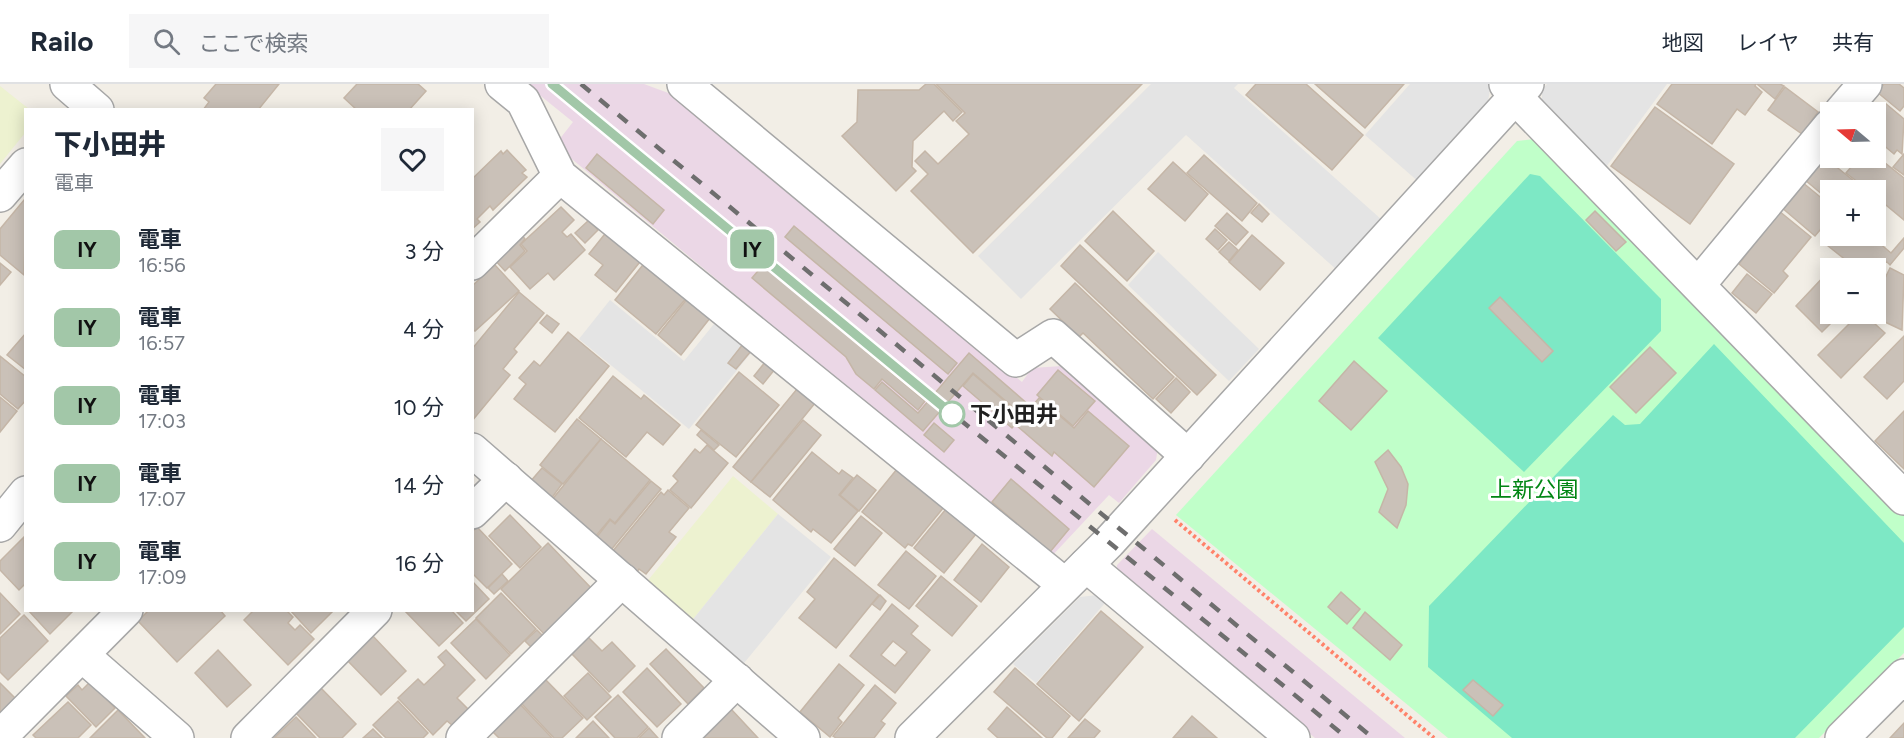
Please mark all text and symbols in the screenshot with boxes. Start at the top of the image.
search box [129,14,549,68]
text: Railo [30,24,93,58]
icon: search [150,25,183,58]
text: ここで検索 [198,30,309,57]
text: 地図 [1662,30,1704,55]
text: レイヤ [1737,30,1799,55]
text: 共有 [1832,30,1874,55]
north arrow [1820,102,1886,168]
map controls [1820,102,1886,324]
text: 下小田井 [54,127,166,161]
button: heart [381,128,444,191]
text: 電車 [54,171,94,195]
button: + [1820,180,1886,246]
text: 電車 [138,226,182,253]
line badge: IY [725,230,779,268]
text: IY [77,237,97,262]
text: IY [742,237,762,262]
text: 3 分 [405,238,444,265]
text: 16:56 [138,253,185,277]
button: − [1820,258,1886,324]
text: 電車 [138,304,182,331]
text: IY [77,315,97,340]
text: 4 分 [403,316,444,343]
text: 16:57 [138,331,185,355]
text: 電車 [138,382,182,409]
text: IY [77,393,97,418]
text: 10 分 [393,394,444,421]
marker: 下小田井 [939,401,965,427]
place label: 下小田井 [970,401,1058,428]
text: 17:03 [138,409,186,433]
text: 電車 [138,460,182,487]
text: IY [77,471,97,496]
text: 14 分 [394,472,444,499]
park label: 上新公園 [1490,476,1578,503]
text: 17:07 [138,487,186,511]
text: 電車 [138,538,182,565]
text: IY [77,549,97,574]
text: 16 分 [395,550,444,577]
text: 17:09 [138,565,186,589]

